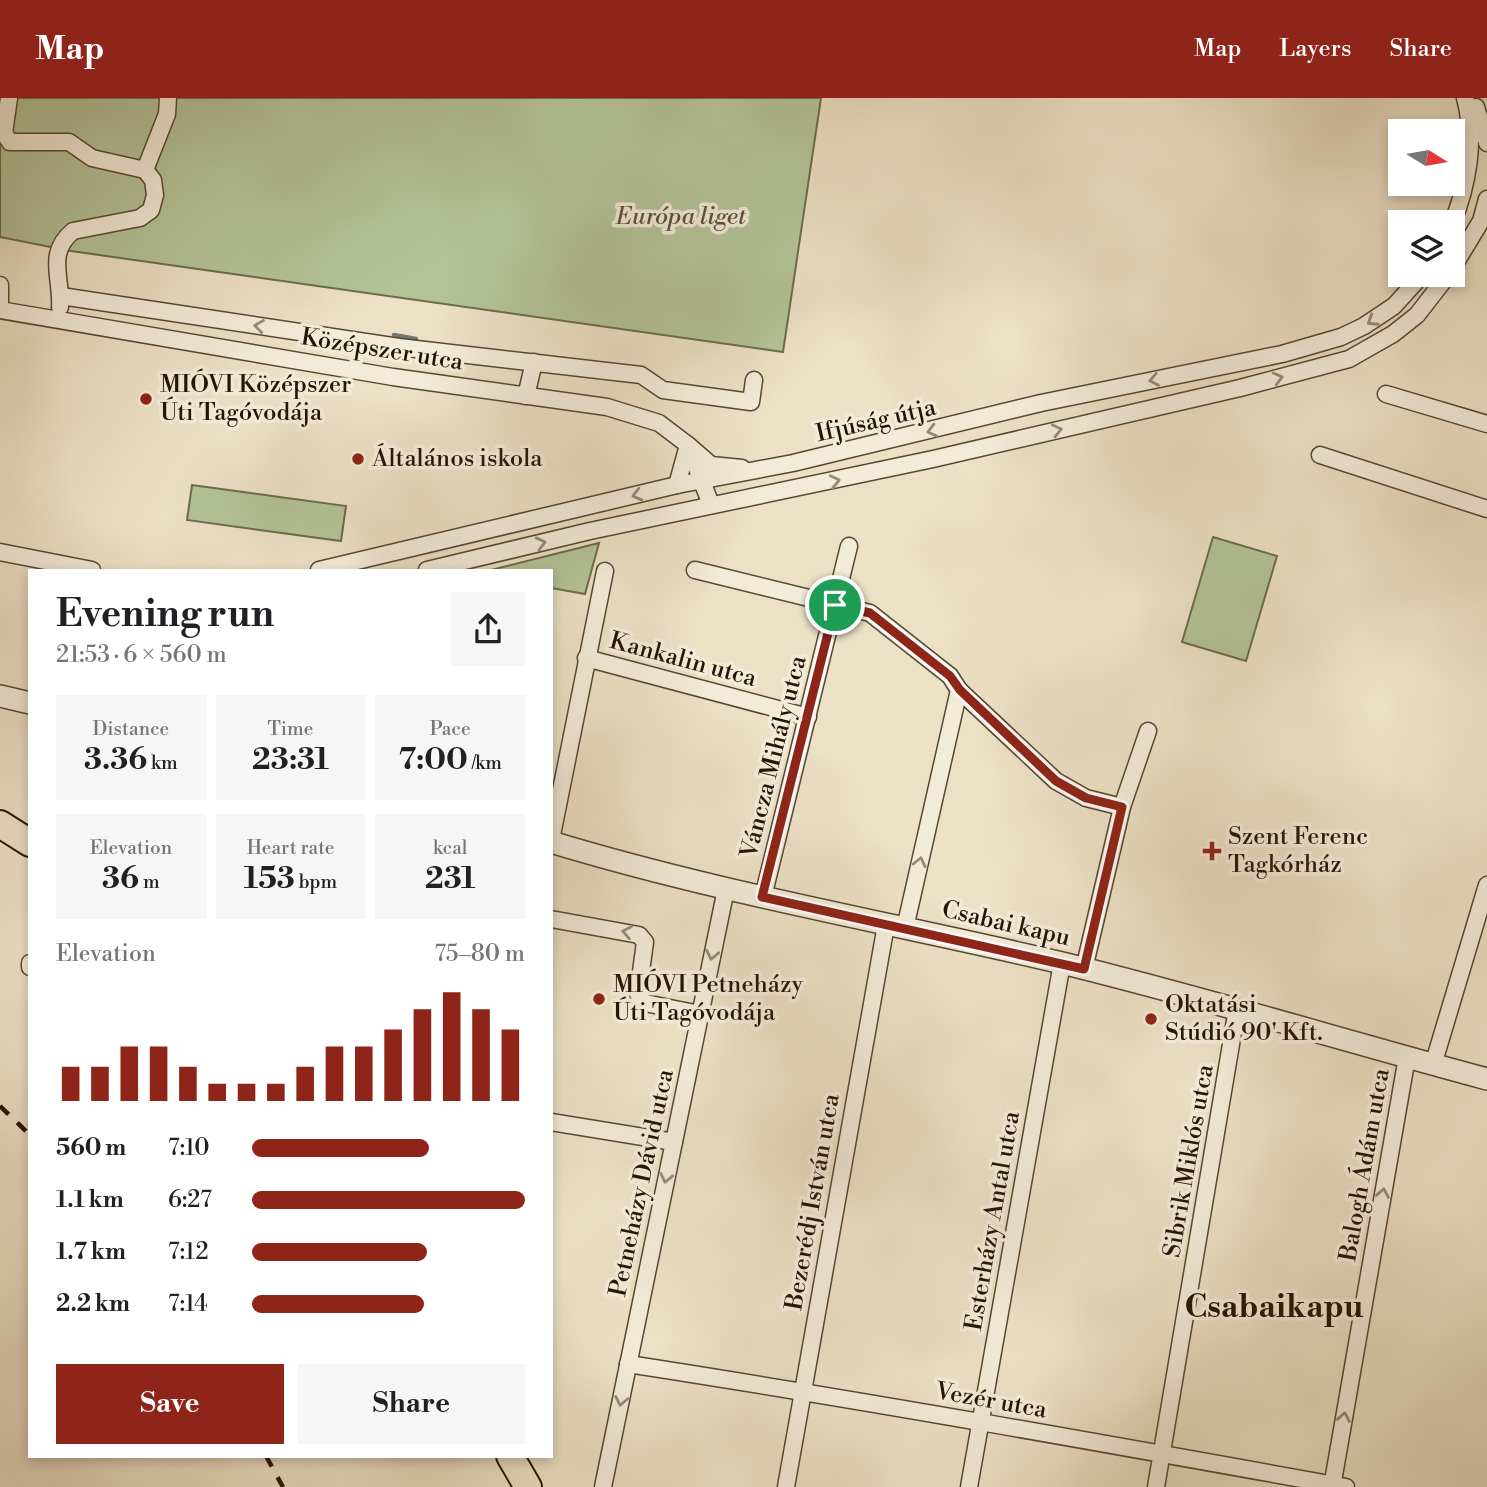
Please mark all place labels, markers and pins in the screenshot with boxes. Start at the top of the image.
place label: MIÓVI Középszer Úti Tagóvodája [160,368,351,428]
marker: MIÓVI Középszer Úti Tagóvodája [138,391,154,407]
place label: Általános iskola [371,443,543,474]
marker: Általános iskola [350,451,366,467]
pin [805,575,865,635]
place label: Szent Ferenc Tagkórház [1228,822,1368,880]
marker: Szent Ferenc Tagkórház [1202,841,1222,861]
place label: MIÓVI Petneházy Úti Tagóvodája [613,968,804,1028]
place label: Oktatási Stúdió 90' Kft. [1165,990,1323,1048]
marker: MIÓVI Petneházy Úti Tagóvodája [591,991,607,1007]
marker: Oktatási Stúdió 90' Kft. [1143,1011,1159,1027]

